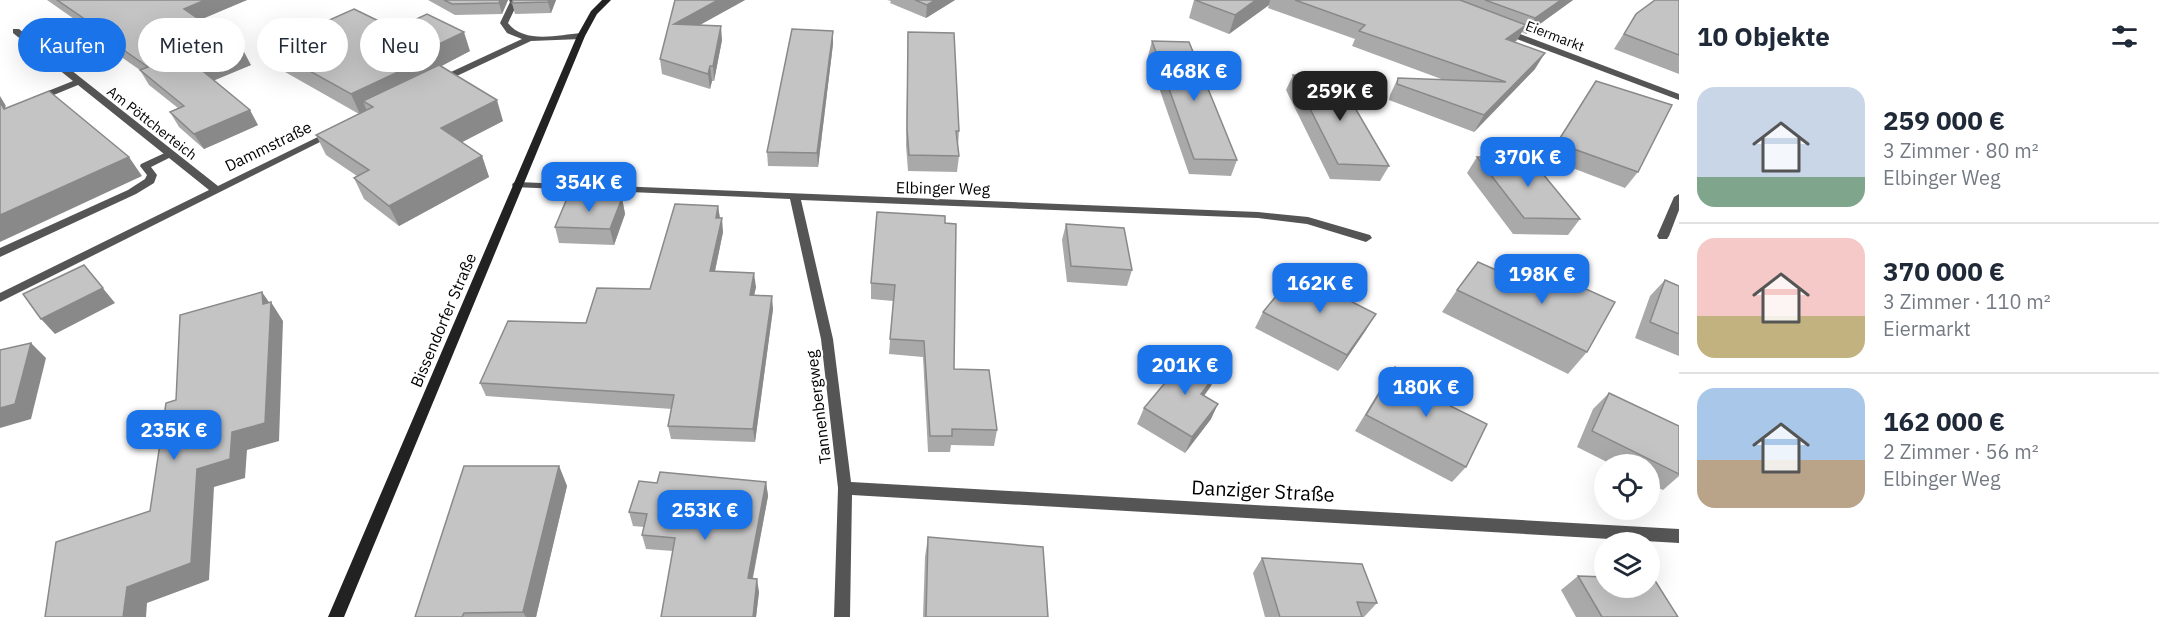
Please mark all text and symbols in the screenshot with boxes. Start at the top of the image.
street label: Eiermarkt [1523,17,1587,55]
chip: Kaufen [18,18,126,72]
chip: Mieten [138,18,245,72]
chip: Filter [257,18,348,72]
chip: Neu [360,18,440,72]
text: 10 Objekte [1697,19,1830,53]
icon: filters [2108,20,2141,53]
pin: 468K € [1145,51,1243,102]
text: 468K € [1160,57,1228,84]
pin: 259K € [1291,71,1389,122]
text: 259K € [1306,77,1374,104]
street label: Am Pöttcherteich [103,82,201,164]
text: 259 000 € [1883,103,2005,137]
icon: home [1745,111,1817,183]
street label: Dammstraße [221,116,315,176]
pin: 370K € [1479,137,1577,188]
text: 3 Zimmer · 80 m² [1883,137,2039,164]
text: 370K € [1494,143,1562,170]
pin: 354K € [540,162,638,213]
text: Elbinger Weg [1883,164,2001,191]
text: 354K € [555,168,623,195]
street label: Elbinger Weg [896,177,991,199]
street label: Bissendorfer Straße [406,250,480,390]
pin: 198K € [1493,254,1591,305]
text: 370 000 € [1883,254,2005,288]
text: 198K € [1508,260,1576,287]
icon: home [1745,262,1817,334]
pin: 162K € [1271,263,1369,314]
text: 162K € [1286,269,1354,296]
text: 3 Zimmer · 110 m² [1883,288,2051,315]
text: Eiermarkt [1883,315,1971,342]
pin: 201K € [1136,345,1234,396]
street label: Tannenbergweg [801,349,835,465]
text: 201K € [1151,351,1219,378]
pin: 180K € [1377,367,1475,418]
text: 180K € [1392,373,1460,400]
text: 162 000 € [1883,404,2005,438]
pin: 235K € [125,410,223,461]
icon: home [1745,412,1817,484]
text: 235K € [140,416,208,443]
text: 2 Zimmer · 56 m² [1883,438,2039,465]
map controls [1594,454,1660,598]
button: locate [1594,454,1660,520]
text: Elbinger Weg [1883,465,2001,492]
street label: Danziger Straße [1191,473,1335,508]
pin: 253K € [656,490,754,541]
text: 253K € [671,496,739,523]
button: layers [1594,532,1660,598]

